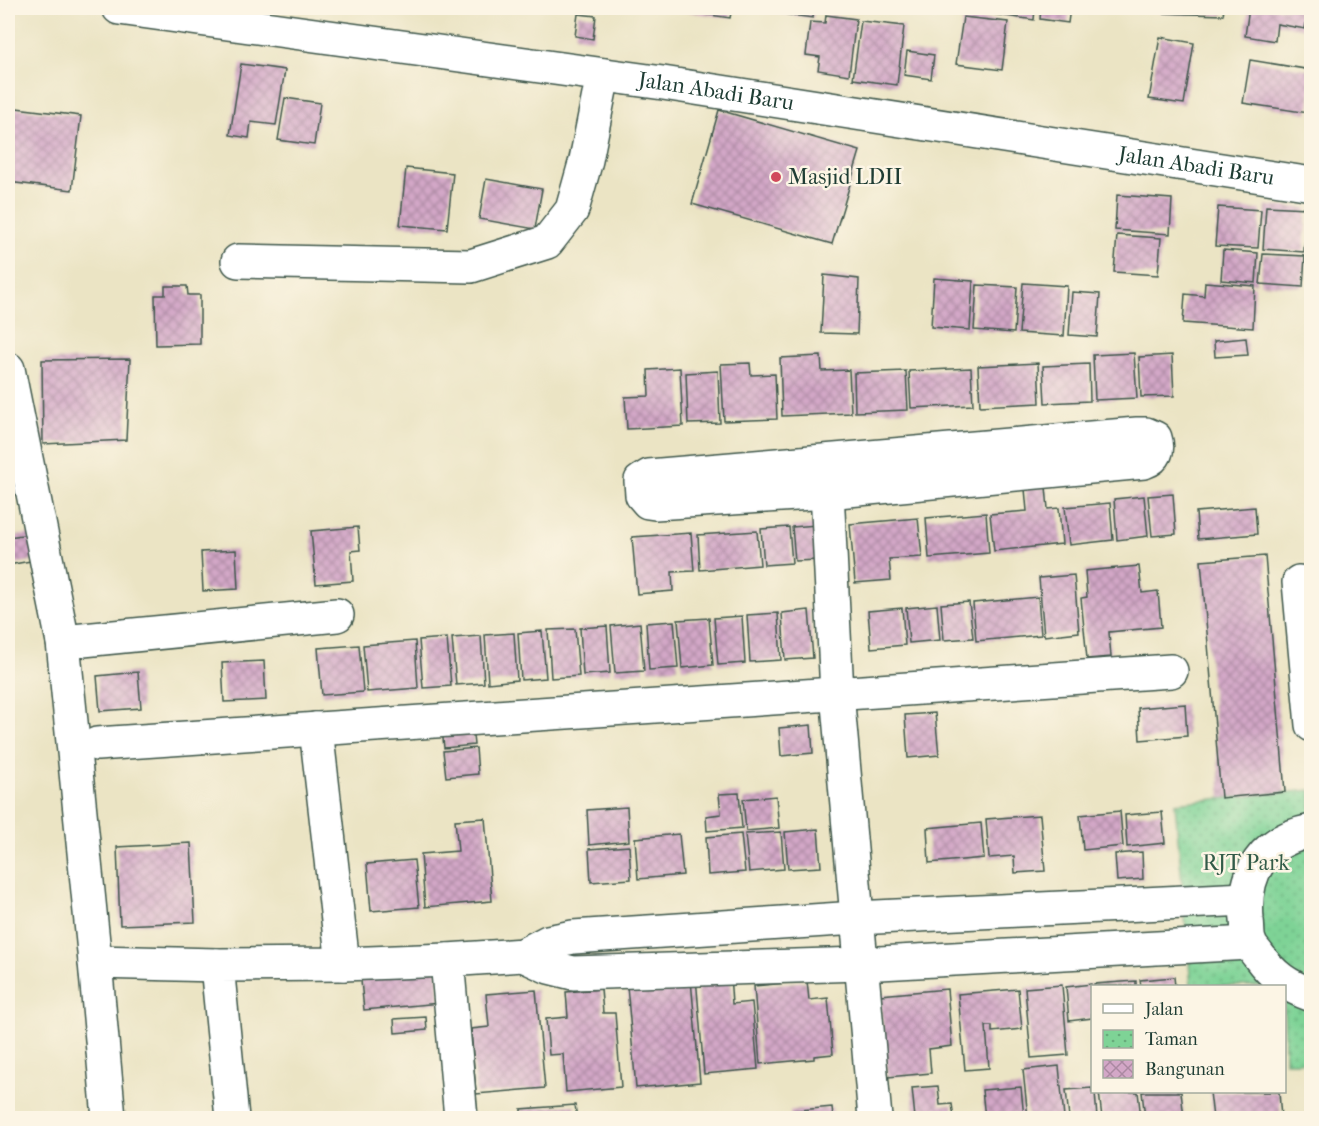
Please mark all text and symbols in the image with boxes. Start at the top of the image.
street label: Jalan Abadi Baru [635,66,796,116]
street label: Jalan Abadi Baru [1115,141,1277,191]
place label: Masjid LDII [788,164,902,190]
marker: Masjid LDII [769,170,783,184]
park label: RJT Park [1202,850,1290,876]
legend [1091,985,1286,1093]
text: Jalan [1143,999,1184,1020]
text: Taman [1145,1029,1198,1050]
text: Bangunan [1145,1059,1225,1080]

